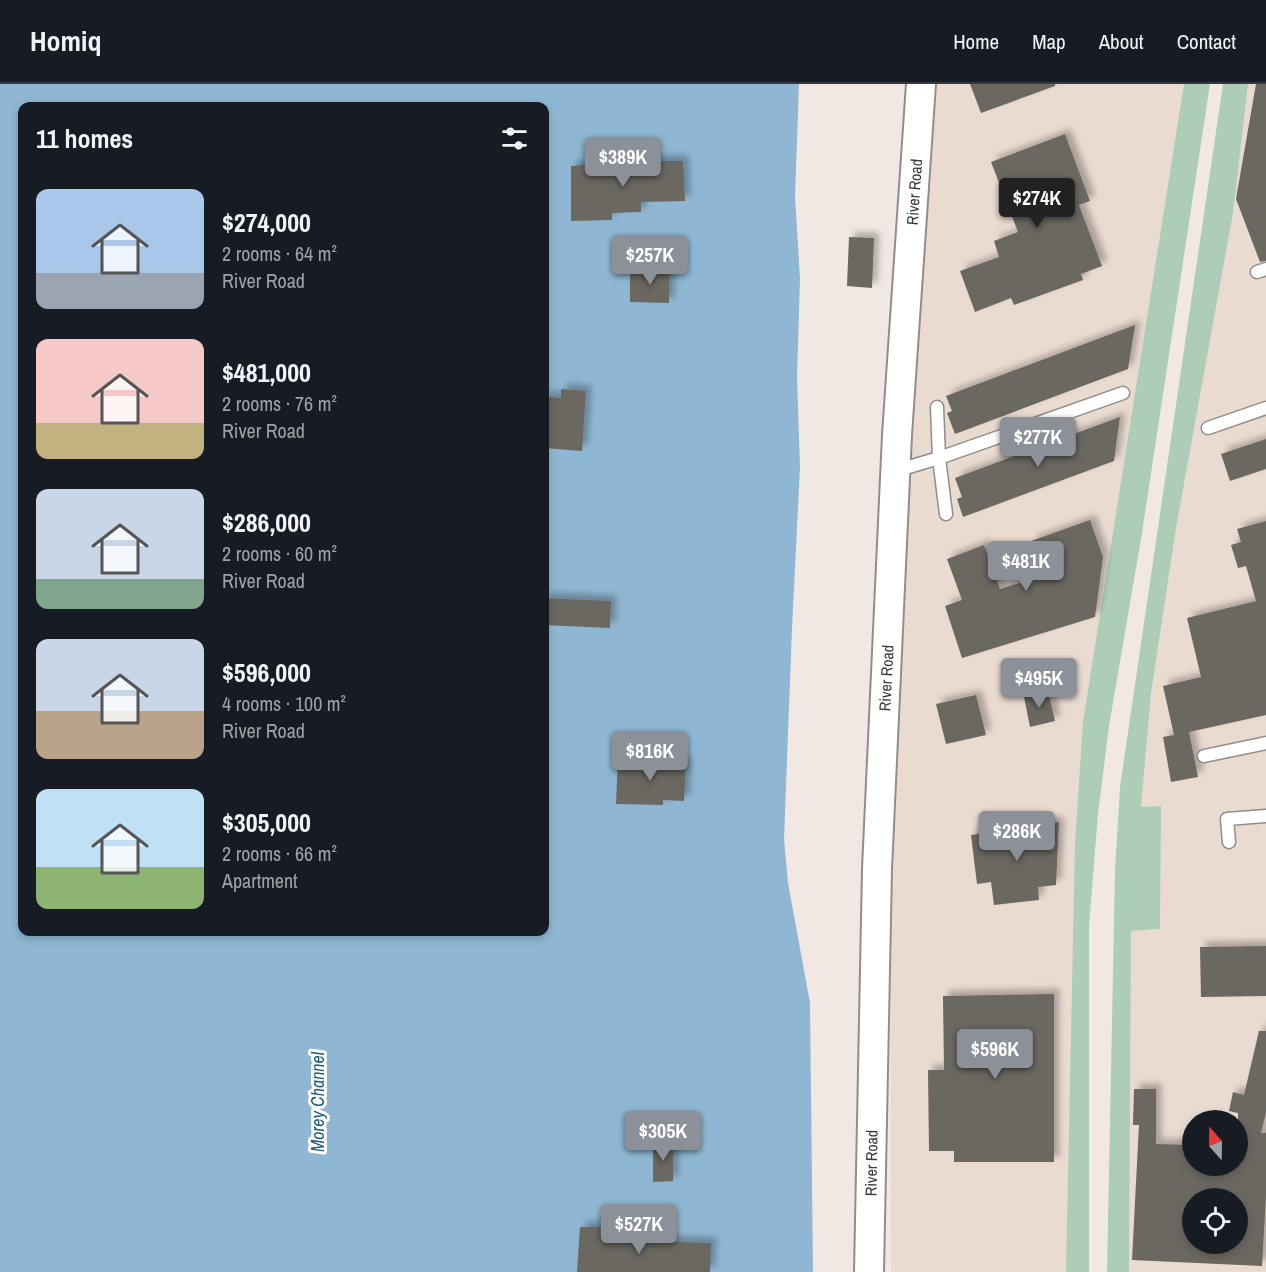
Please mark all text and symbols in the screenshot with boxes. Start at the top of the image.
text: Homiq [30,22,101,60]
text: Home [953,27,999,56]
text: Map [1032,27,1066,56]
text: About [1099,27,1144,56]
text: Contact [1177,27,1236,56]
text: 11 homes [36,121,133,156]
icon: filters [498,122,531,155]
pin: $389K [581,137,665,188]
text: $389K [599,143,647,170]
street label: River Road [901,158,927,226]
pin: $274K [995,178,1079,229]
text: $274K [1013,184,1061,211]
text: $274,000 [222,205,311,240]
icon: home [84,213,156,285]
pin: $257K [608,235,692,286]
text: 2 rooms · 64 m² [222,240,337,267]
text: $257K [626,241,674,268]
text: River Road [222,267,305,294]
text: $481,000 [222,355,311,390]
icon: home [84,363,156,435]
text: 2 rooms · 76 m² [222,390,337,417]
text: River Road [222,417,305,444]
pin: $277K [996,417,1080,468]
text: $277K [1014,423,1062,450]
text: $286,000 [222,505,311,540]
icon: home [84,513,156,585]
text: 2 rooms · 60 m² [222,540,337,567]
pin: $481K [984,541,1068,592]
text: $481K [1002,547,1050,574]
text: River Road [222,567,305,594]
street label: River Road [873,644,899,712]
text: $596,000 [222,655,311,690]
pin: $495K [997,658,1081,709]
icon: home [84,663,156,735]
text: $495K [1015,664,1063,691]
text: 4 rooms · 100 m² [222,690,346,717]
text: River Road [222,717,305,744]
pin: $816K [608,731,692,782]
text: $816K [626,737,674,764]
text: $305,000 [222,805,311,840]
pin: $286K [975,811,1059,862]
icon: home [84,813,156,885]
text: $286K [993,817,1041,844]
text: 2 rooms · 66 m² [222,840,337,867]
text: Apartment [222,867,298,894]
pin: $596K [953,1029,1037,1080]
text: $596K [971,1035,1019,1062]
water label: Morey Channel [305,1051,330,1152]
north arrow [1182,1110,1248,1176]
map controls [1182,1110,1248,1254]
pin: $305K [621,1111,705,1162]
text: $305K [639,1117,687,1144]
street label: River Road [859,1130,883,1196]
button: locate [1182,1188,1248,1254]
pin: $527K [597,1204,681,1255]
text: $527K [615,1210,663,1237]

